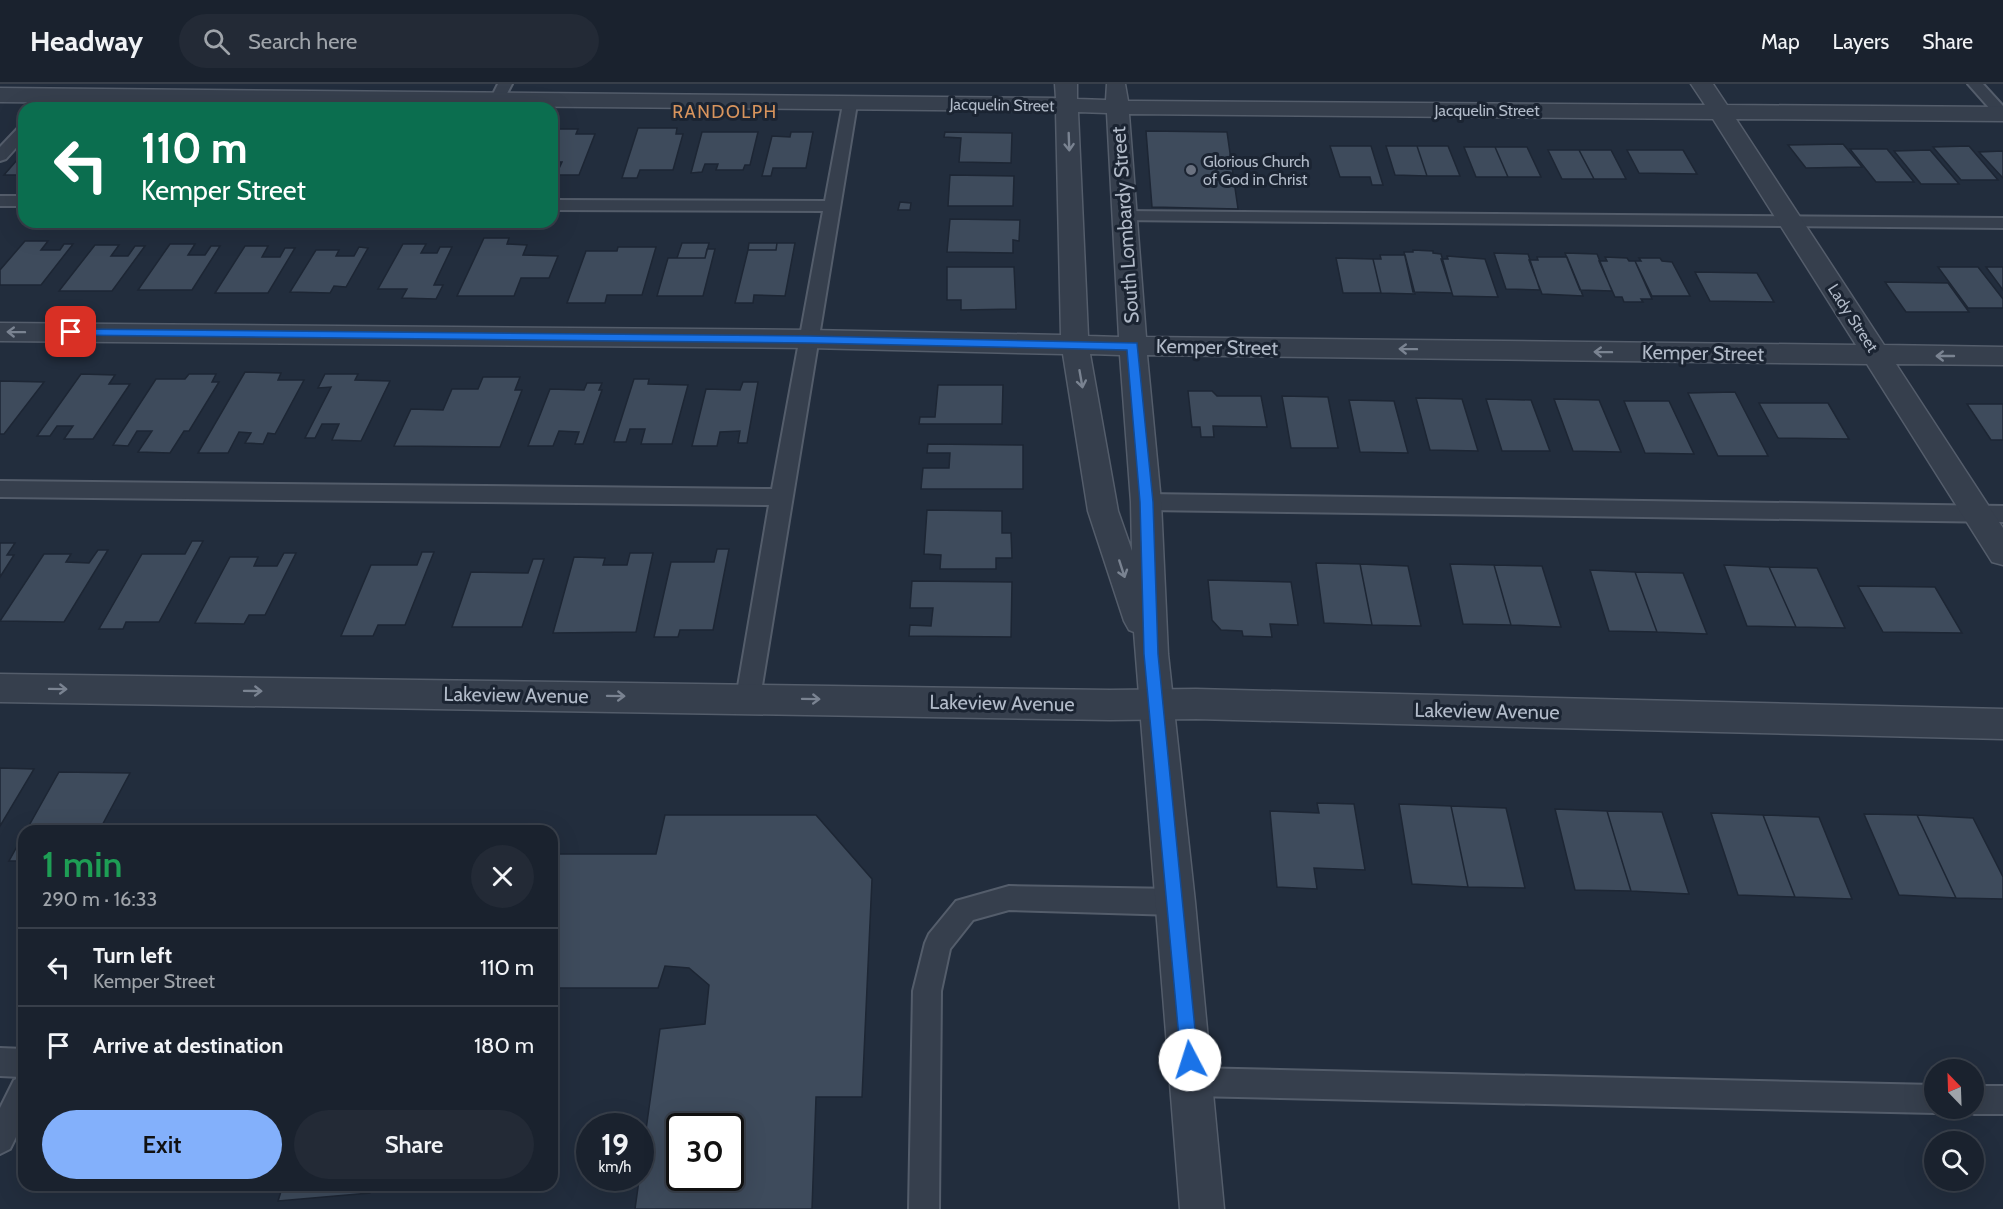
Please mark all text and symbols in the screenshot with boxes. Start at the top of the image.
search box [179,14,599,68]
text: Headway [30,24,143,58]
icon: search [200,25,233,58]
text: Search here [248,28,357,55]
text: Map [1761,29,1800,54]
text: Layers [1833,29,1889,54]
text: Share [1922,29,1973,54]
street label: Jacquelin Street [948,95,1055,115]
district label: RANDOLPH [672,101,778,123]
street label: Jacquelin Street [1433,101,1540,120]
text: 110 m [141,122,248,174]
street label: South Lombardy Street [1106,125,1144,324]
icon: left [42,126,120,204]
one-way arrow [1063,132,1074,152]
place label: Glorious Church of God in Christ [1203,152,1310,189]
marker: Glorious Church of God in Christ [1184,163,1198,177]
text: Kemper Street [141,174,306,207]
street label: Lady Street [1824,280,1882,356]
pin [45,306,96,357]
icon: arrive [54,315,87,348]
one-way arrow [6,326,26,338]
street label: Kemper Street [1156,334,1278,360]
street label: Kemper Street [1642,340,1764,366]
one-way arrow [1398,343,1418,355]
one-way arrow [1593,346,1613,358]
one-way arrow [1935,350,1955,362]
one-way arrow [1076,368,1087,388]
one-way arrow [1118,559,1129,578]
street label: Lakeview Avenue [443,682,589,708]
one-way arrow [48,683,68,695]
one-way arrow [243,685,263,697]
one-way arrow [606,690,626,702]
street label: Lakeview Avenue [929,690,1075,716]
one-way arrow [801,693,821,705]
street label: Lakeview Avenue [1414,698,1560,724]
text: 1 min [42,842,122,886]
button: close [471,845,534,908]
text: 290 m · 16:33 [42,887,157,911]
text: Turn left [93,942,172,969]
icon: left [42,951,75,984]
text: 110 m [480,954,534,981]
text: Kemper Street [93,969,215,993]
position arrow [1158,1028,1222,1092]
icon: arrive [42,1029,75,1062]
text: Arrive at destination [93,1032,283,1059]
text: 180 m [474,1032,534,1059]
north arrow [1924,1059,1984,1119]
map controls [1924,1059,1984,1191]
button: Exit [42,1110,282,1179]
button: Share [294,1110,534,1179]
speed limit sign: 30 [666,1113,744,1191]
text: 19 [601,1126,629,1163]
button: search [1924,1131,1984,1191]
text: km/h [599,1158,631,1176]

